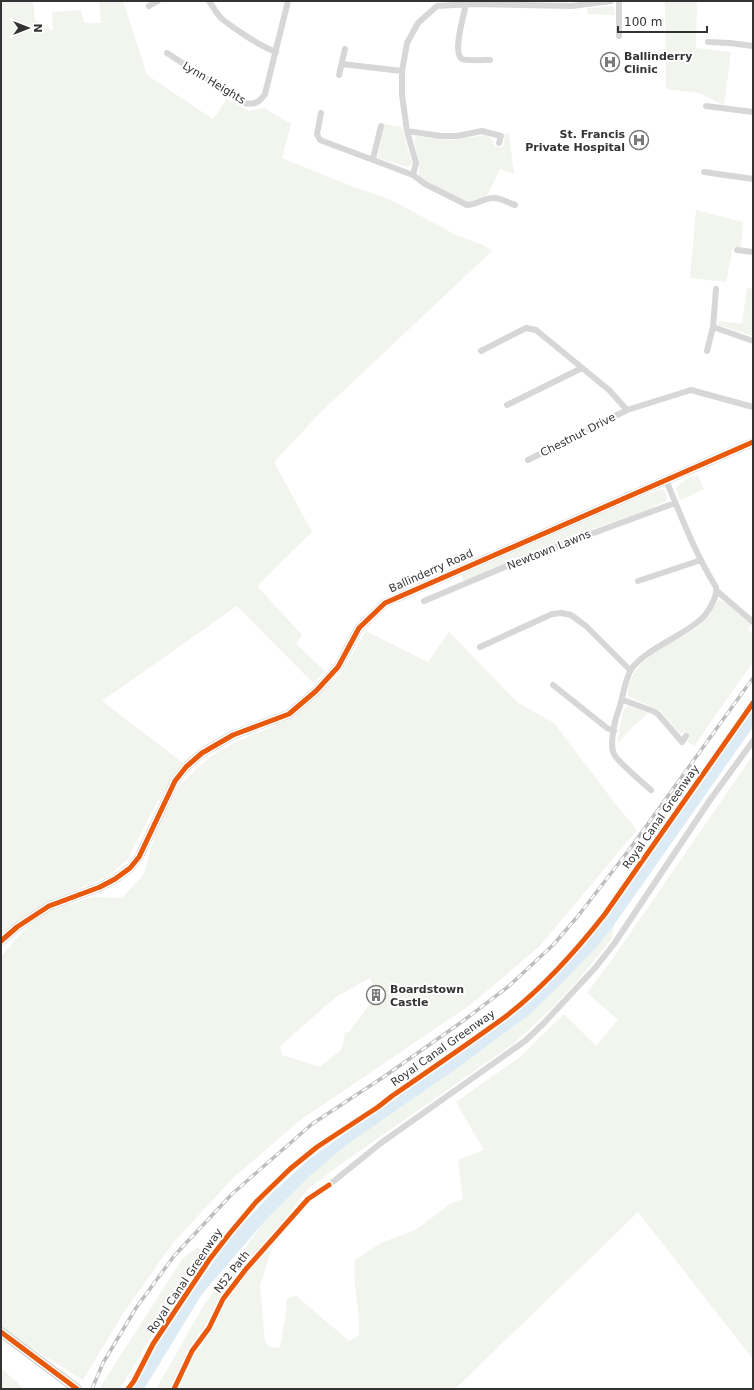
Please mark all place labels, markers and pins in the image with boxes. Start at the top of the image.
place label: Ballinderry Clinic [624,50,692,76]
hospital icon: Ballinderry Clinic [599,51,621,73]
place label: St. Francis Private Hospital [525,128,625,154]
hospital icon: St. Francis Private Hospital [628,129,650,151]
place label: Boardstown Castle [390,983,464,1009]
building icon: Boardstown Castle [365,984,387,1006]

